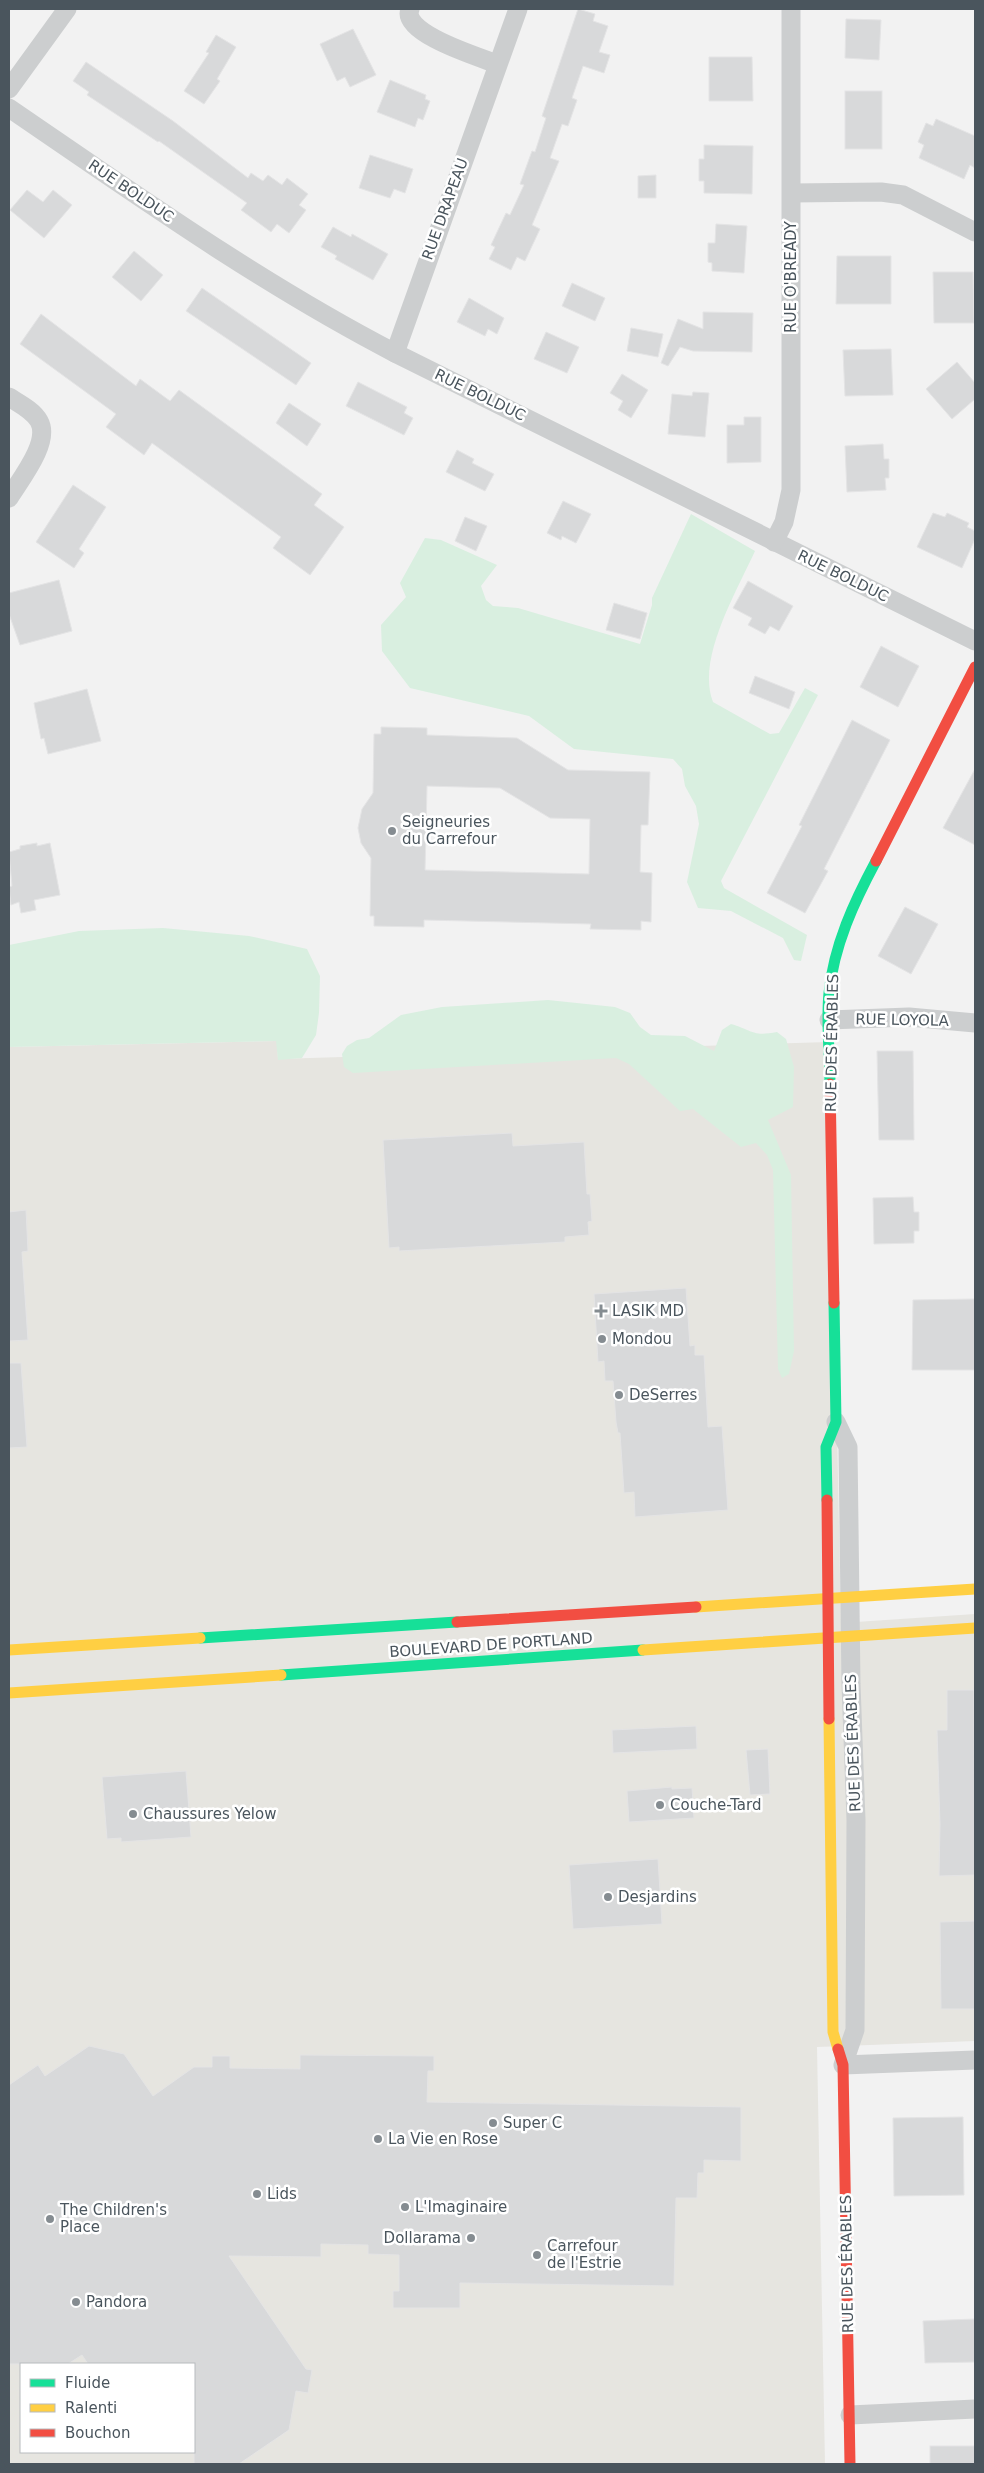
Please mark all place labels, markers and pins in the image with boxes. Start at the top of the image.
place label: Seigneuries du Carrefour [402,813,497,848]
marker: Seigneuries du Carrefour [386,825,398,837]
place label: LASIK MD [612,1302,684,1320]
marker: LASIK MD [594,1304,608,1318]
place label: Mondou [612,1330,672,1348]
marker: Mondou [596,1333,608,1345]
place label: DeSerres [629,1386,697,1404]
marker: DeSerres [613,1389,625,1401]
place label: Couche-Tard [670,1796,761,1814]
marker: Couche-Tard [654,1799,666,1811]
place label: Chaussures Yelow [143,1805,276,1823]
marker: Chaussures Yelow [127,1808,139,1820]
place label: Desjardins [618,1888,697,1906]
marker: Desjardins [602,1891,614,1903]
place label: Super C [503,2114,562,2132]
marker: Super C [487,2117,499,2129]
place label: La Vie en Rose [388,2130,498,2148]
marker: La Vie en Rose [372,2133,384,2145]
place label: Lids [267,2185,297,2203]
marker: Lids [251,2188,263,2200]
place label: L'Imaginaire [415,2198,507,2216]
place label: The Children's Place [59,2201,167,2236]
marker: L'Imaginaire [399,2201,411,2213]
marker: The Children's Place [44,2213,56,2225]
place label: Dollarama [384,2229,461,2247]
marker: Dollarama [465,2232,477,2244]
place label: Carrefour de l'Estrie [547,2237,622,2272]
marker: Carrefour de l'Estrie [531,2249,543,2261]
place label: Pandora [86,2293,147,2311]
marker: Pandora [70,2296,82,2308]

